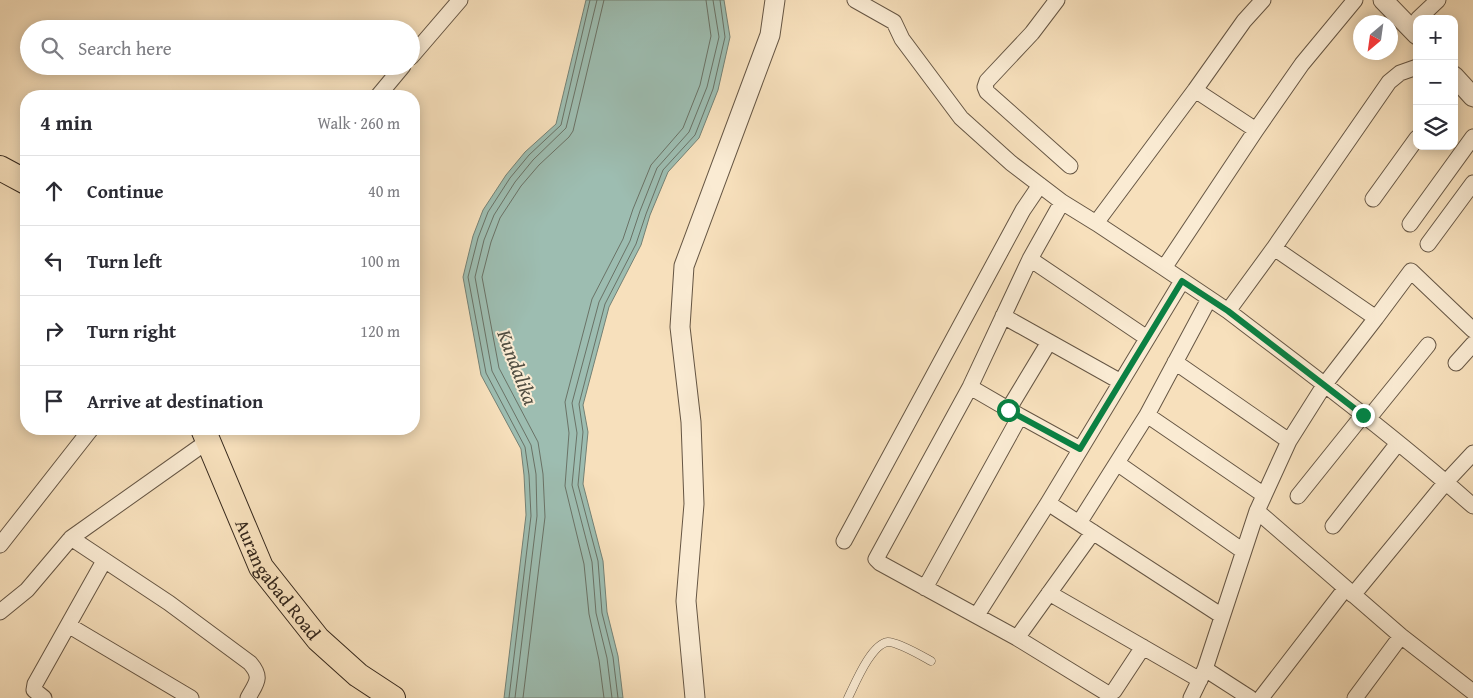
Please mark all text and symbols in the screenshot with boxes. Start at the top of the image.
north arrow [1353,15,1398,60]
map controls [1413,15,1458,150]
button: + [1413,15,1458,60]
search box [20,20,420,75]
icon: search [38,34,66,62]
text: Search here [78,34,172,62]
button: − [1413,60,1458,105]
button: layers [1413,105,1458,150]
text: 4 min [40,107,92,138]
text: Walk · 260 m [317,111,400,135]
icon: ahead [40,177,68,205]
text: Continue [87,177,164,205]
text: 40 m [368,179,400,203]
icon: left [40,247,68,275]
text: Turn left [87,247,162,275]
text: 100 m [360,249,400,273]
icon: right [40,317,68,345]
text: Turn right [87,317,176,345]
text: 120 m [360,319,400,343]
water label: Kundalika [490,324,546,410]
icon: arrive [40,387,68,415]
text: Arrive at destination [87,387,263,415]
route start [997,399,1020,422]
route end [1352,404,1375,427]
street label: Aurangabad Road [228,515,328,647]

